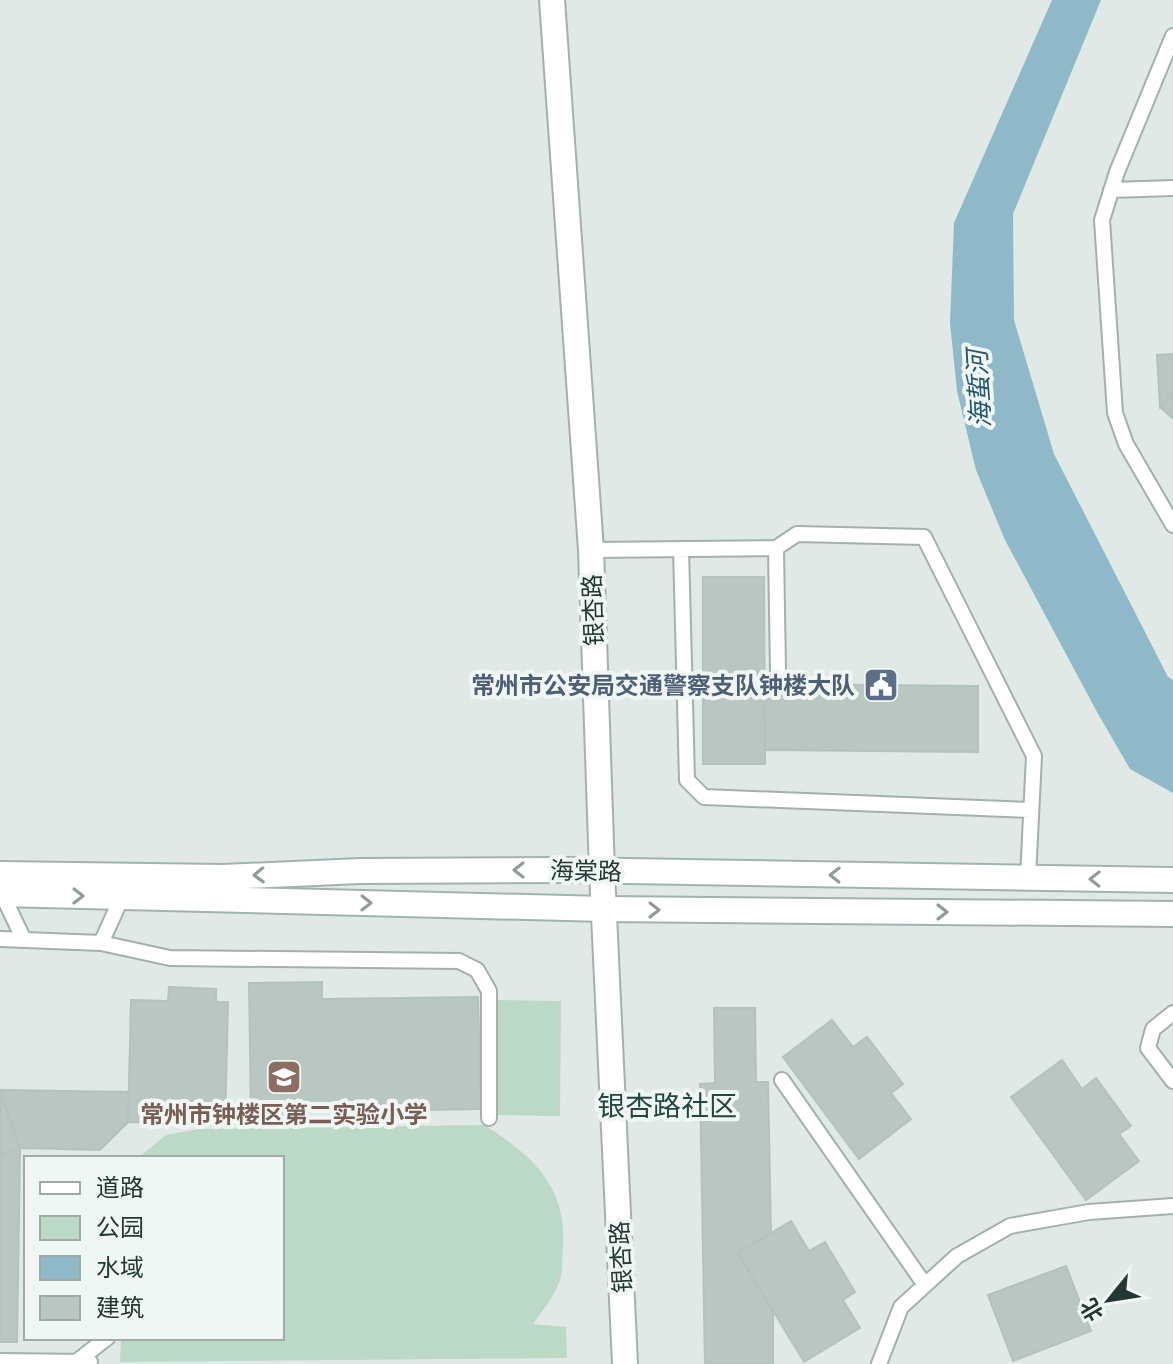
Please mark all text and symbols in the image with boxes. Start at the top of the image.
water label: 海蜇河 [958,344,1000,429]
street label: 银杏路 [574,573,612,647]
public building icon: 常州市公安局交通警察支队钟楼大队 [862,666,900,704]
place label: 常州市公安局交通警察支队钟楼大队 [471,668,855,703]
street label: 海棠路 [550,853,622,889]
one-way arrow [512,861,525,879]
one-way arrow [252,866,265,883]
one-way arrow [828,866,841,883]
one-way arrow [1088,870,1101,887]
one-way arrow [72,887,85,904]
one-way arrow [360,895,373,912]
one-way arrow [648,901,661,919]
one-way arrow [936,903,949,921]
school or university icon: 常州市钟楼区第二实验小学 [265,1058,303,1096]
district label: 银杏路社区 [597,1086,737,1127]
place label: 常州市钟楼区第二实验小学 [140,1097,428,1132]
legend [24,1156,284,1340]
text: 道路 [96,1170,144,1205]
text: 公园 [96,1210,144,1245]
street label: 银杏路 [602,1220,640,1294]
text: 水域 [96,1250,144,1285]
north arrow [1069,1260,1149,1340]
text: 建筑 [96,1290,144,1325]
text: 北 [1072,1292,1111,1328]

